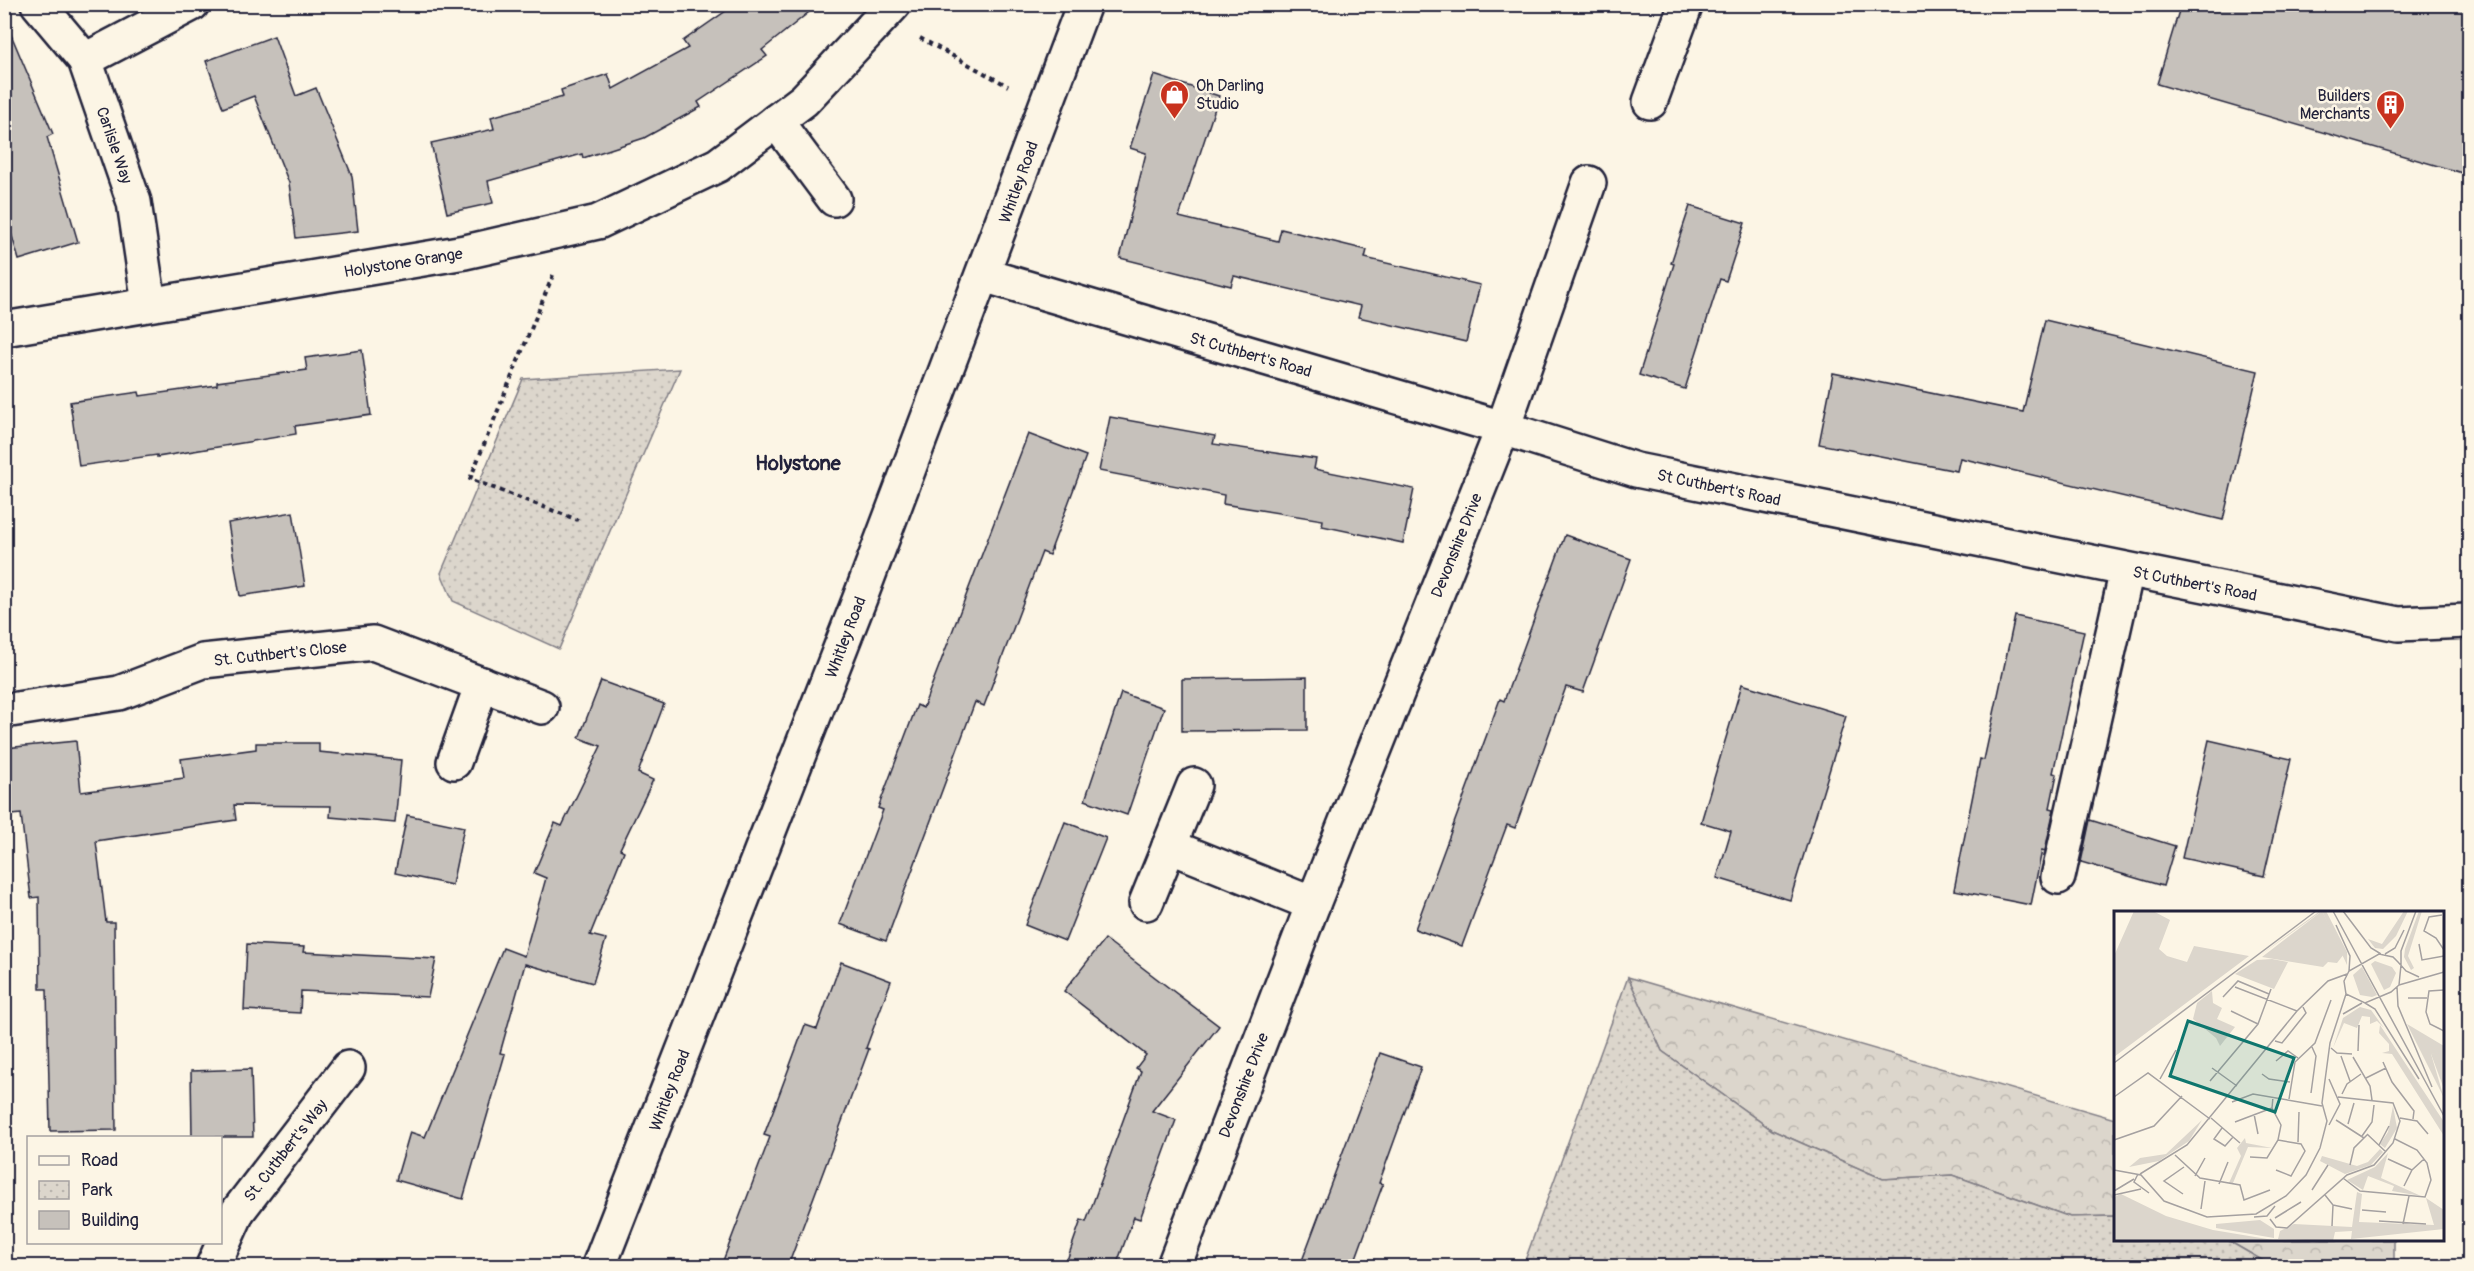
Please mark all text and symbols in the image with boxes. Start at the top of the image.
place label: Oh Darling Studio [1196,76,1264,114]
shop icon: Oh Darling Studio [1159,78,1191,120]
place label: Builders Merchants [2300,86,2370,124]
building icon: Builders Merchants [2375,88,2407,130]
street label: Carlisle Way [92,104,137,187]
street label: Whitley Road [995,139,1043,226]
street label: Holystone Grange [342,244,464,282]
street label: St Cuthbert's Road [1187,328,1314,382]
district label: Holystone [755,451,842,476]
street label: St Cuthbert's Road [1655,465,1782,511]
street label: Devonshire Drive [1427,490,1487,601]
street label: St Cuthbert's Road [2131,562,2259,606]
street label: Whitley Road [821,594,871,681]
street label: St. Cuthbert's Close [213,637,348,671]
inset map [2114,911,2444,1241]
street label: Devonshire Drive [1215,1030,1273,1141]
street label: Whitley Road [645,1047,695,1134]
street label: St. Cuthbert's Way [240,1095,332,1206]
legend [27,1136,222,1244]
text: Road [81,1149,118,1172]
text: Park [81,1179,113,1202]
text: Building [81,1209,139,1232]

